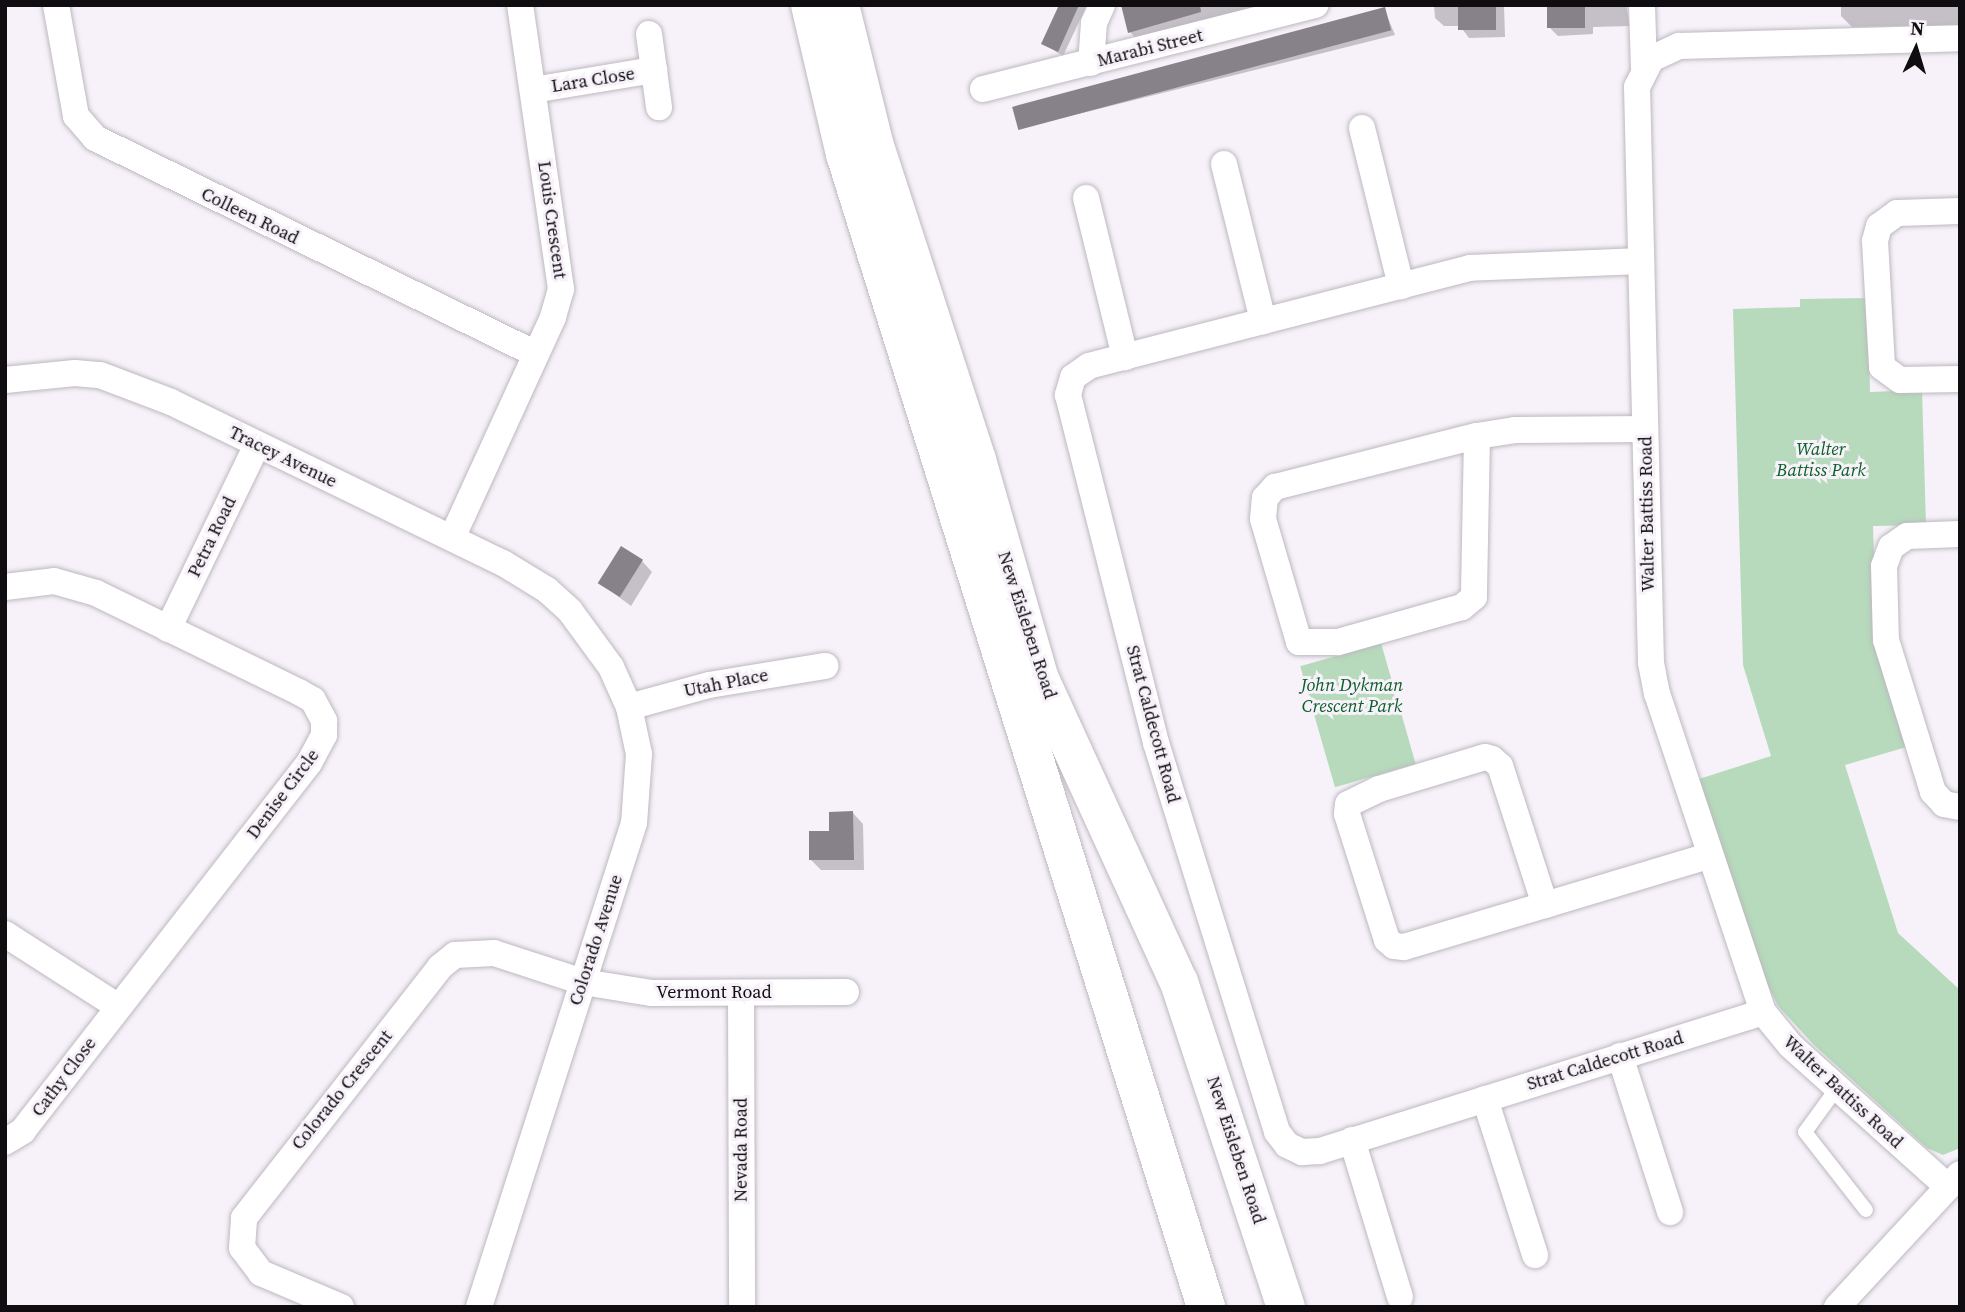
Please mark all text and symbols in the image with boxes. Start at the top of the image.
north arrow [1881,14,1951,84]
text: N [1910,15,1925,42]
street label: Marabi Street [1095,24,1205,72]
street label: Lara Close [550,63,636,97]
street label: Louis Crescent [533,160,571,280]
street label: Colleen Road [198,183,302,249]
street label: Tracey Avenue [226,422,340,492]
street label: Walter Battiss Road [1635,436,1659,592]
park label: Walter Battiss Park [1776,439,1866,482]
street label: Petra Road [183,493,241,581]
street label: New Eisleben Road [993,549,1061,701]
street label: Strat Caldecott Road [1122,643,1184,805]
street label: Utah Place [682,664,770,702]
park label: John Dykman Crescent Park [1301,675,1403,718]
street label: Denise Circle [242,745,324,843]
street label: Colorado Avenue [565,872,627,1008]
street label: Vermont Road [656,981,772,1003]
street label: Colorado Crescent [287,1026,397,1154]
street label: Strat Caldecott Road [1524,1027,1686,1095]
street label: Walter Battiss Road [1779,1031,1907,1153]
street label: Cathy Close [27,1033,101,1121]
street label: New Eisleben Road [1202,1074,1270,1226]
street label: Nevada Road [730,1098,752,1202]

